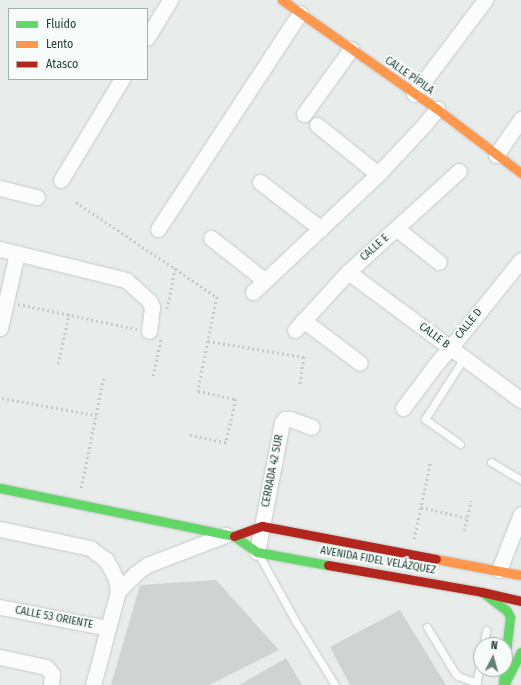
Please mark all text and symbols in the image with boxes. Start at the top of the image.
legend [8,8,148,80]
text: Fluido [46,17,76,31]
text: Lento [46,37,73,51]
street label: CALLE PÍPILA [382,54,436,98]
text: Atasco [46,57,78,71]
street label: CALLE E [358,232,392,264]
street label: CALLE D [453,306,485,342]
street label: CALLE B [416,320,452,352]
street label: CERRADA 42 SUR [259,434,287,508]
street label: AVENIDA FIDEL VELÁZQUEZ [319,544,437,578]
street label: CALLE 53 ORIENTE [14,604,94,632]
north arrow [473,637,513,677]
text: N [490,639,498,652]

